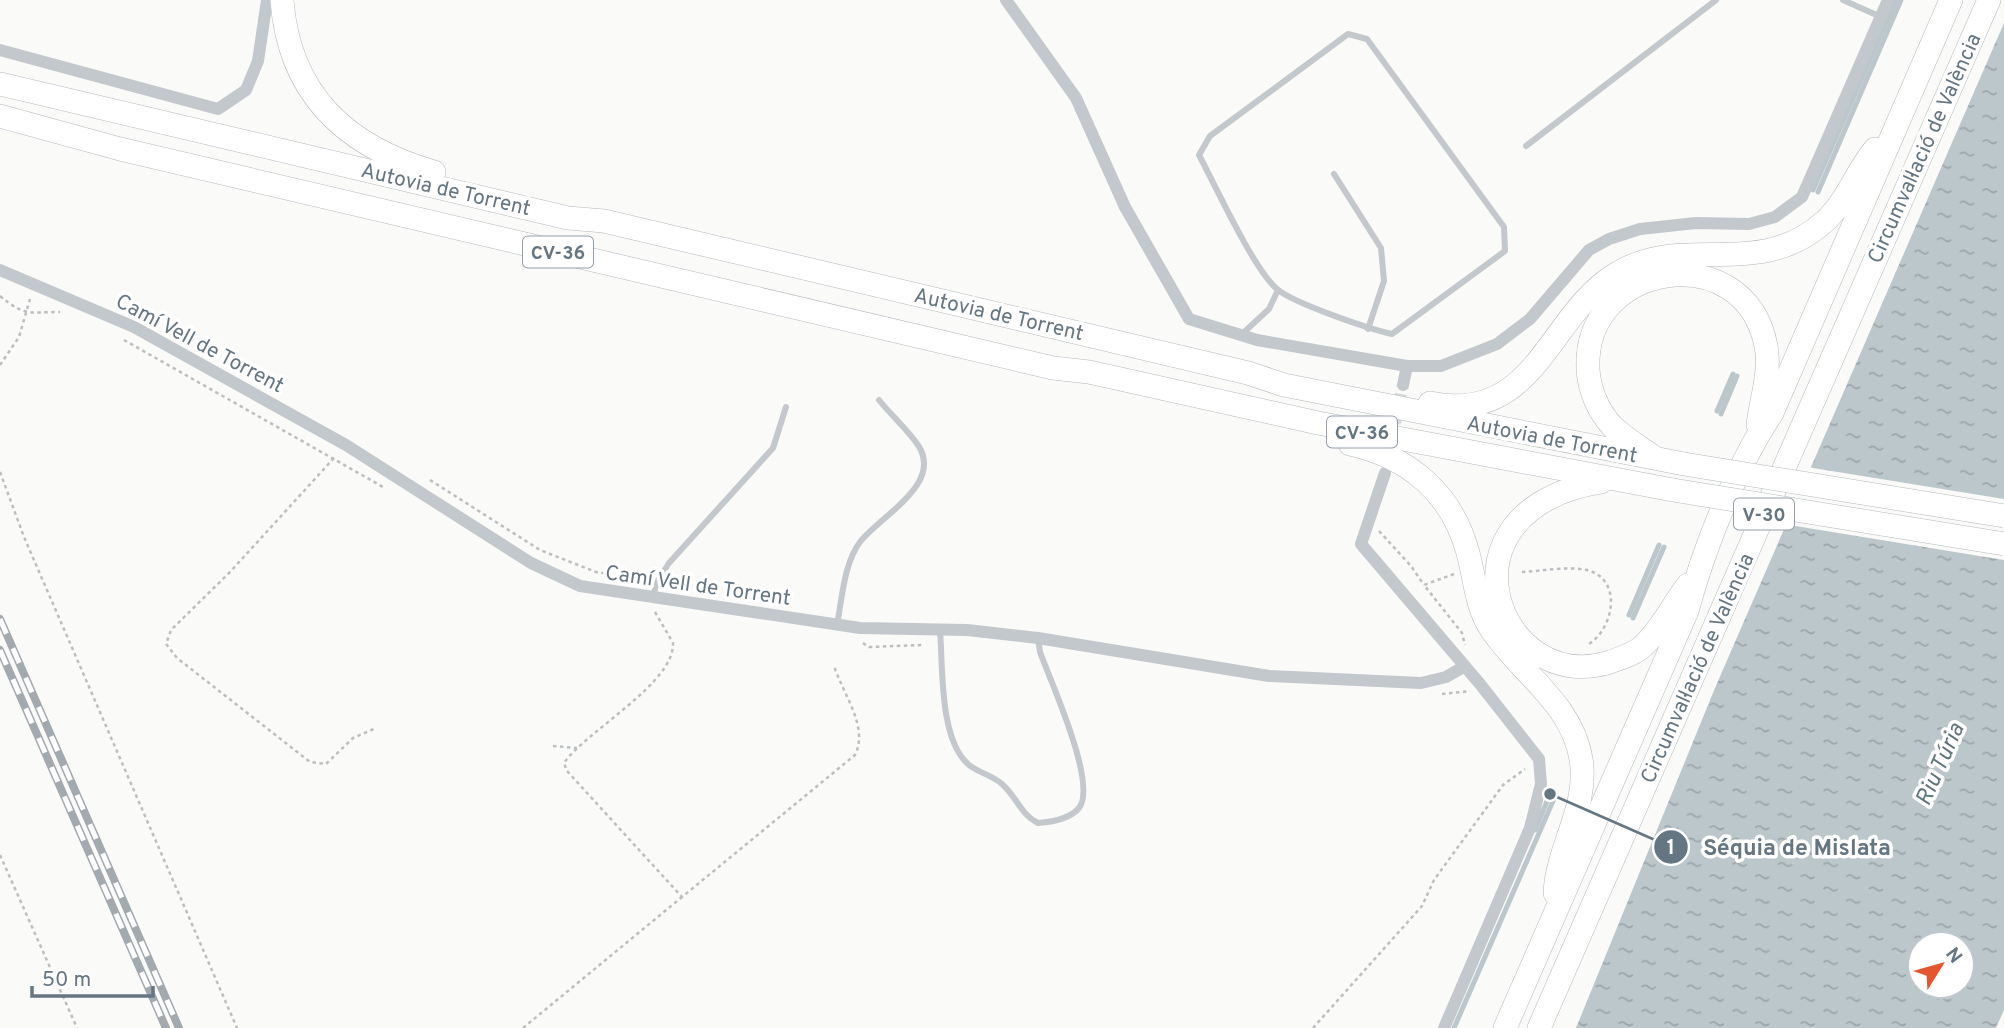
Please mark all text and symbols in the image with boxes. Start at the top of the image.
street label: Circumval·lació de València [1862,29,1988,268]
street label: Autovia de Torrent [358,158,533,223]
road number: CV-36 [523,236,593,268]
street label: Autovia de Torrent [911,283,1086,348]
street label: Camí Vell de Torrent [110,289,288,400]
street label: Autovia de Torrent [1464,411,1639,470]
road number: CV-36 [1327,416,1397,448]
road number: V-30 [1734,499,1794,530]
street label: Circumval·lació de València [1635,549,1761,788]
street label: Camí Vell de Torrent [603,560,792,613]
water label: Riu Túria [1910,719,1972,811]
callout: Séquia de Mislata [1654,825,1905,869]
text: 1 [1667,835,1675,862]
text: Séquia de Mislata [1703,835,1891,864]
north arrow [1906,930,1976,1000]
text: N [1939,943,1967,969]
scale bar [32,954,152,998]
text: 50 m [42,967,91,994]

